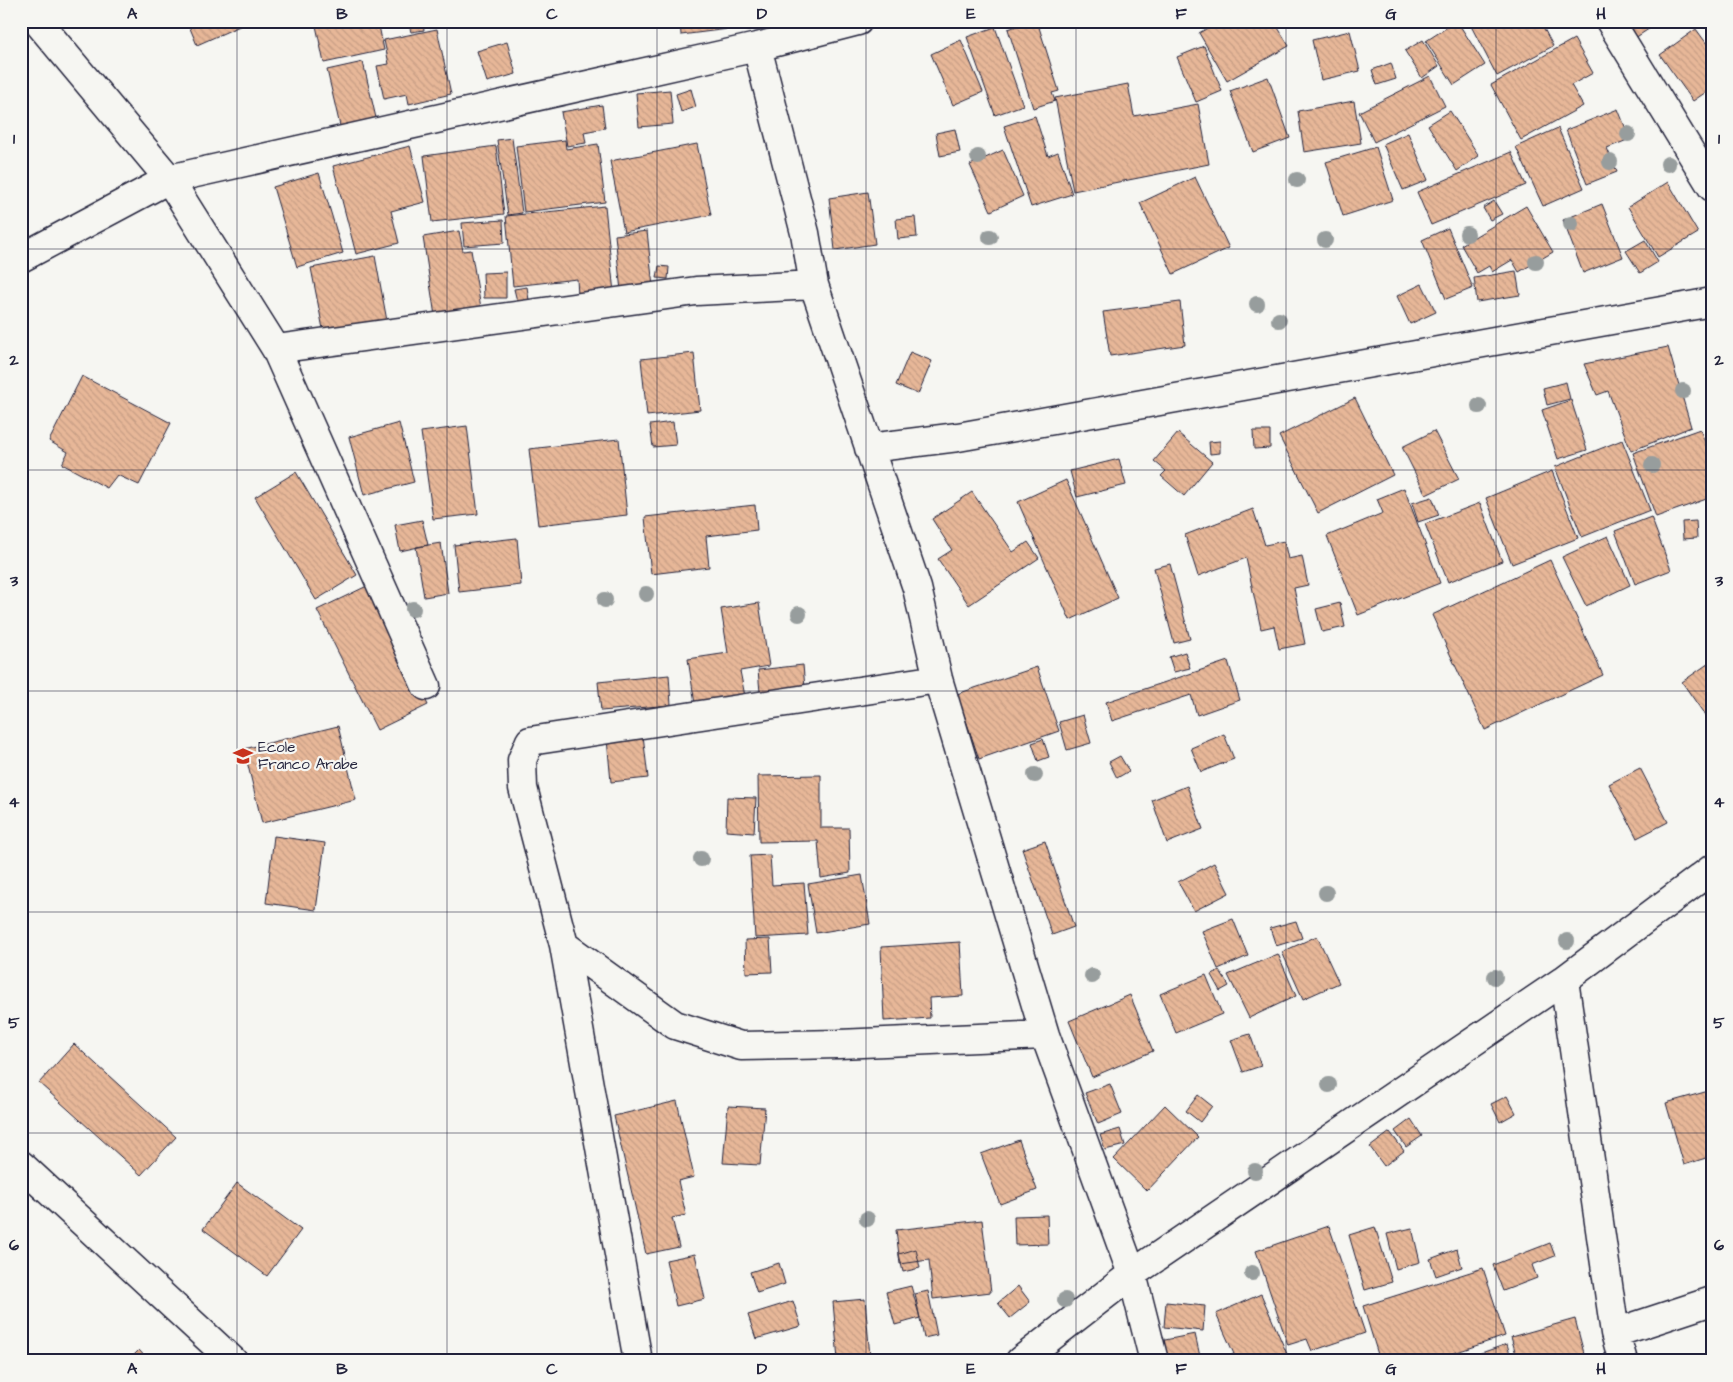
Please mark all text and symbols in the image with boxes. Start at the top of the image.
text: A [127,3,138,25]
text: B [336,3,348,25]
text: C [546,3,558,25]
text: D [757,3,768,25]
text: E [966,3,976,25]
text: F [1175,3,1187,25]
text: G [1385,3,1397,25]
text: H [1596,3,1606,25]
text: 1 [13,128,16,150]
text: 1 [1718,128,1721,150]
text: 2 [8,349,19,371]
text: 2 [1713,349,1724,371]
text: 3 [9,570,19,592]
text: 3 [1714,570,1724,592]
place label: Ecole Franco Arabe [258,737,358,775]
school or university icon: Ecole Franco Arabe [232,745,254,767]
text: 4 [9,791,20,813]
text: 4 [1714,791,1725,813]
text: 5 [8,1012,20,1034]
text: 5 [1713,1012,1725,1034]
text: 6 [9,1234,19,1256]
text: 6 [1714,1234,1724,1256]
text: A [127,1358,138,1380]
text: B [336,1358,348,1380]
text: C [546,1358,558,1380]
text: D [757,1358,768,1380]
text: E [966,1358,976,1380]
text: F [1175,1358,1187,1380]
text: G [1385,1358,1397,1380]
text: H [1596,1358,1606,1380]

